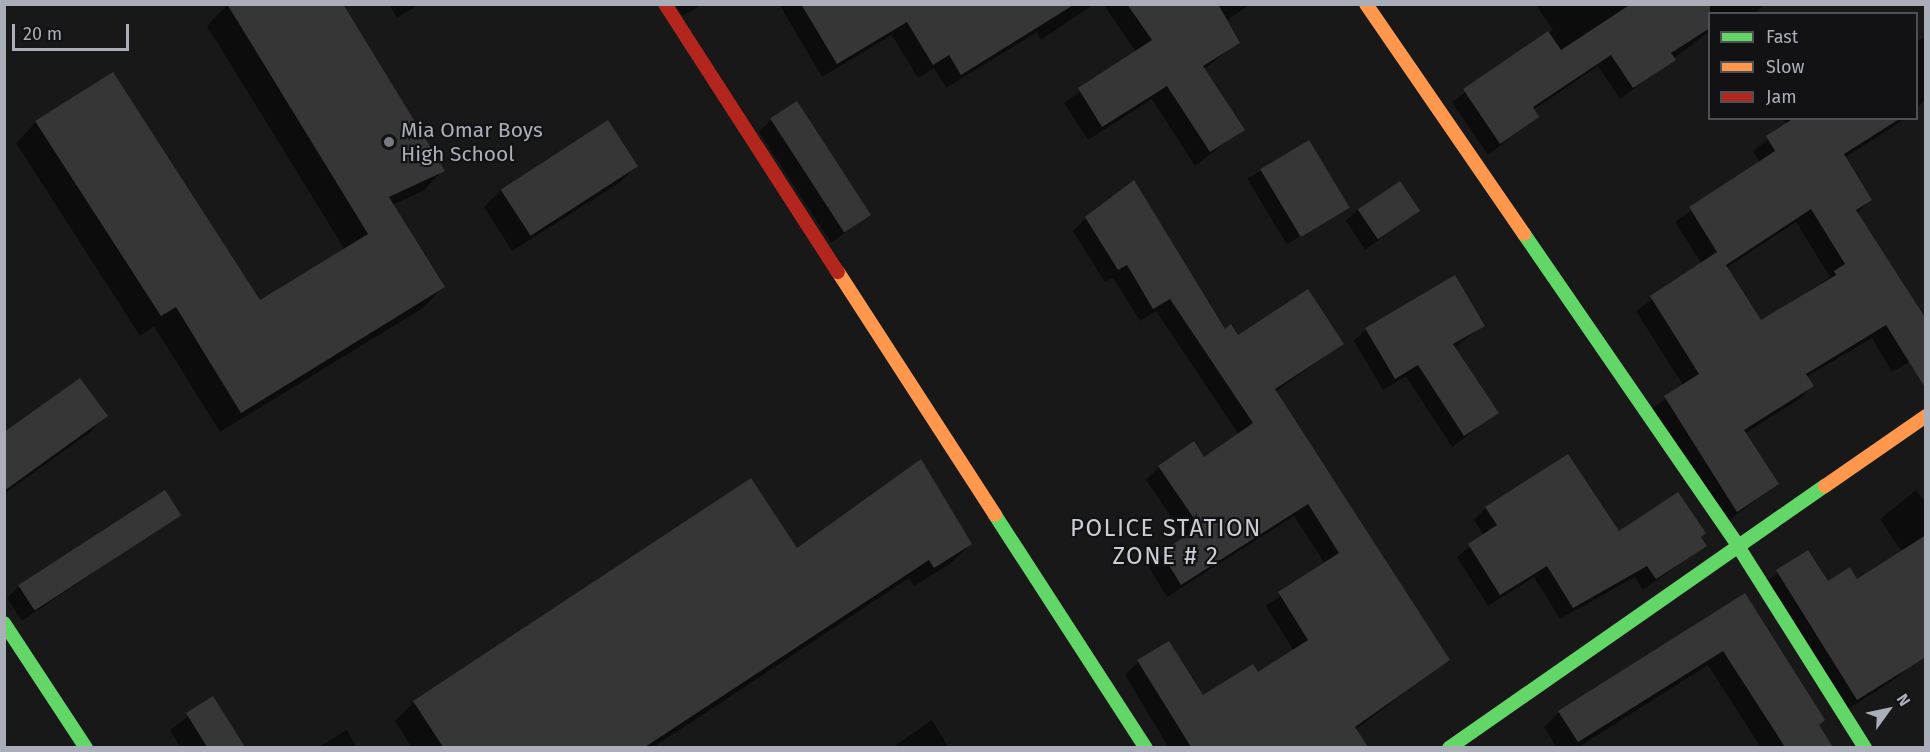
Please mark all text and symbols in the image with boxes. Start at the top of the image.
scale bar [15,12,132,50]
legend [1708,12,1918,120]
text: 20 m [23,23,62,45]
text: Fast [1766,26,1798,48]
text: Slow [1766,56,1804,78]
text: Jam [1766,86,1797,108]
place label: Mia Omar Boys High School [401,117,543,167]
marker: Mia Omar Boys High School [382,135,396,149]
district label: POLICE STATION ZONE # 2 [1070,515,1262,571]
north arrow [1858,680,1918,740]
text: N [1893,690,1914,710]

